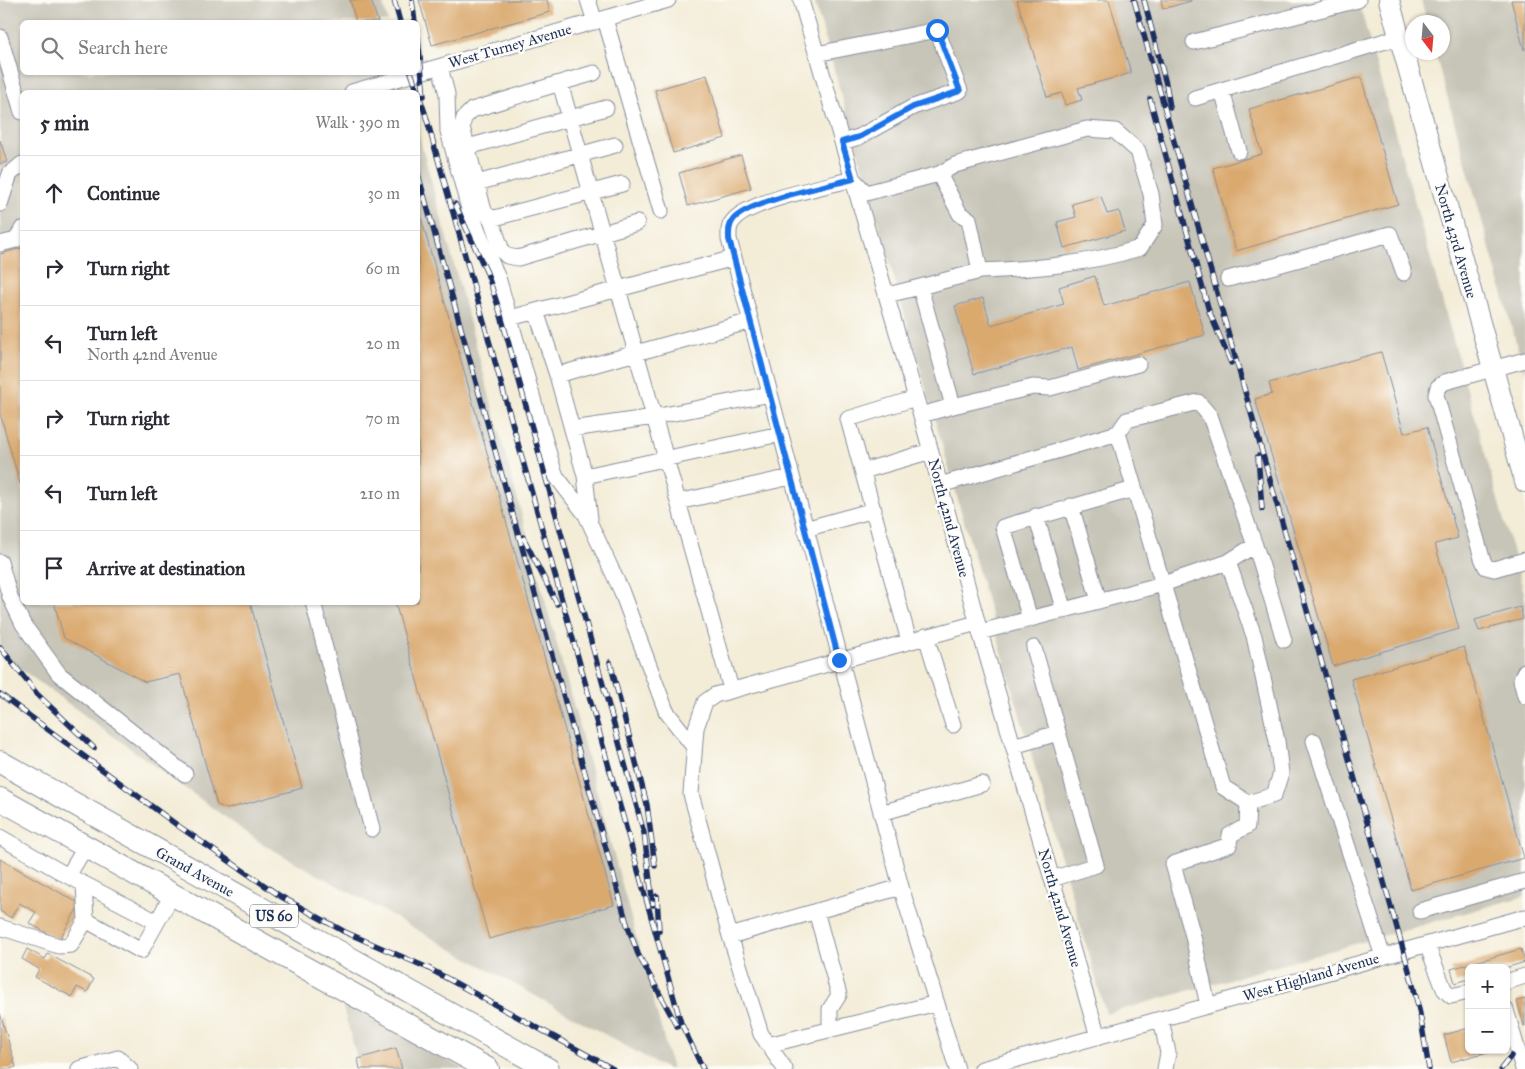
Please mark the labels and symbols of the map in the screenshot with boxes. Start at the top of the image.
north arrow [1405,15,1450,60]
route start [926,19,949,42]
street label: West Turney Avenue [446,20,574,72]
street label: North 43rd Avenue [1431,182,1481,300]
street label: North 42nd Avenue [924,457,974,579]
route end [828,649,851,672]
street label: Grand Avenue [153,843,237,901]
street label: North 42nd Avenue [1035,847,1085,969]
road number: US 60 [250,904,298,928]
street label: West Highland Avenue [1241,949,1381,1005]

